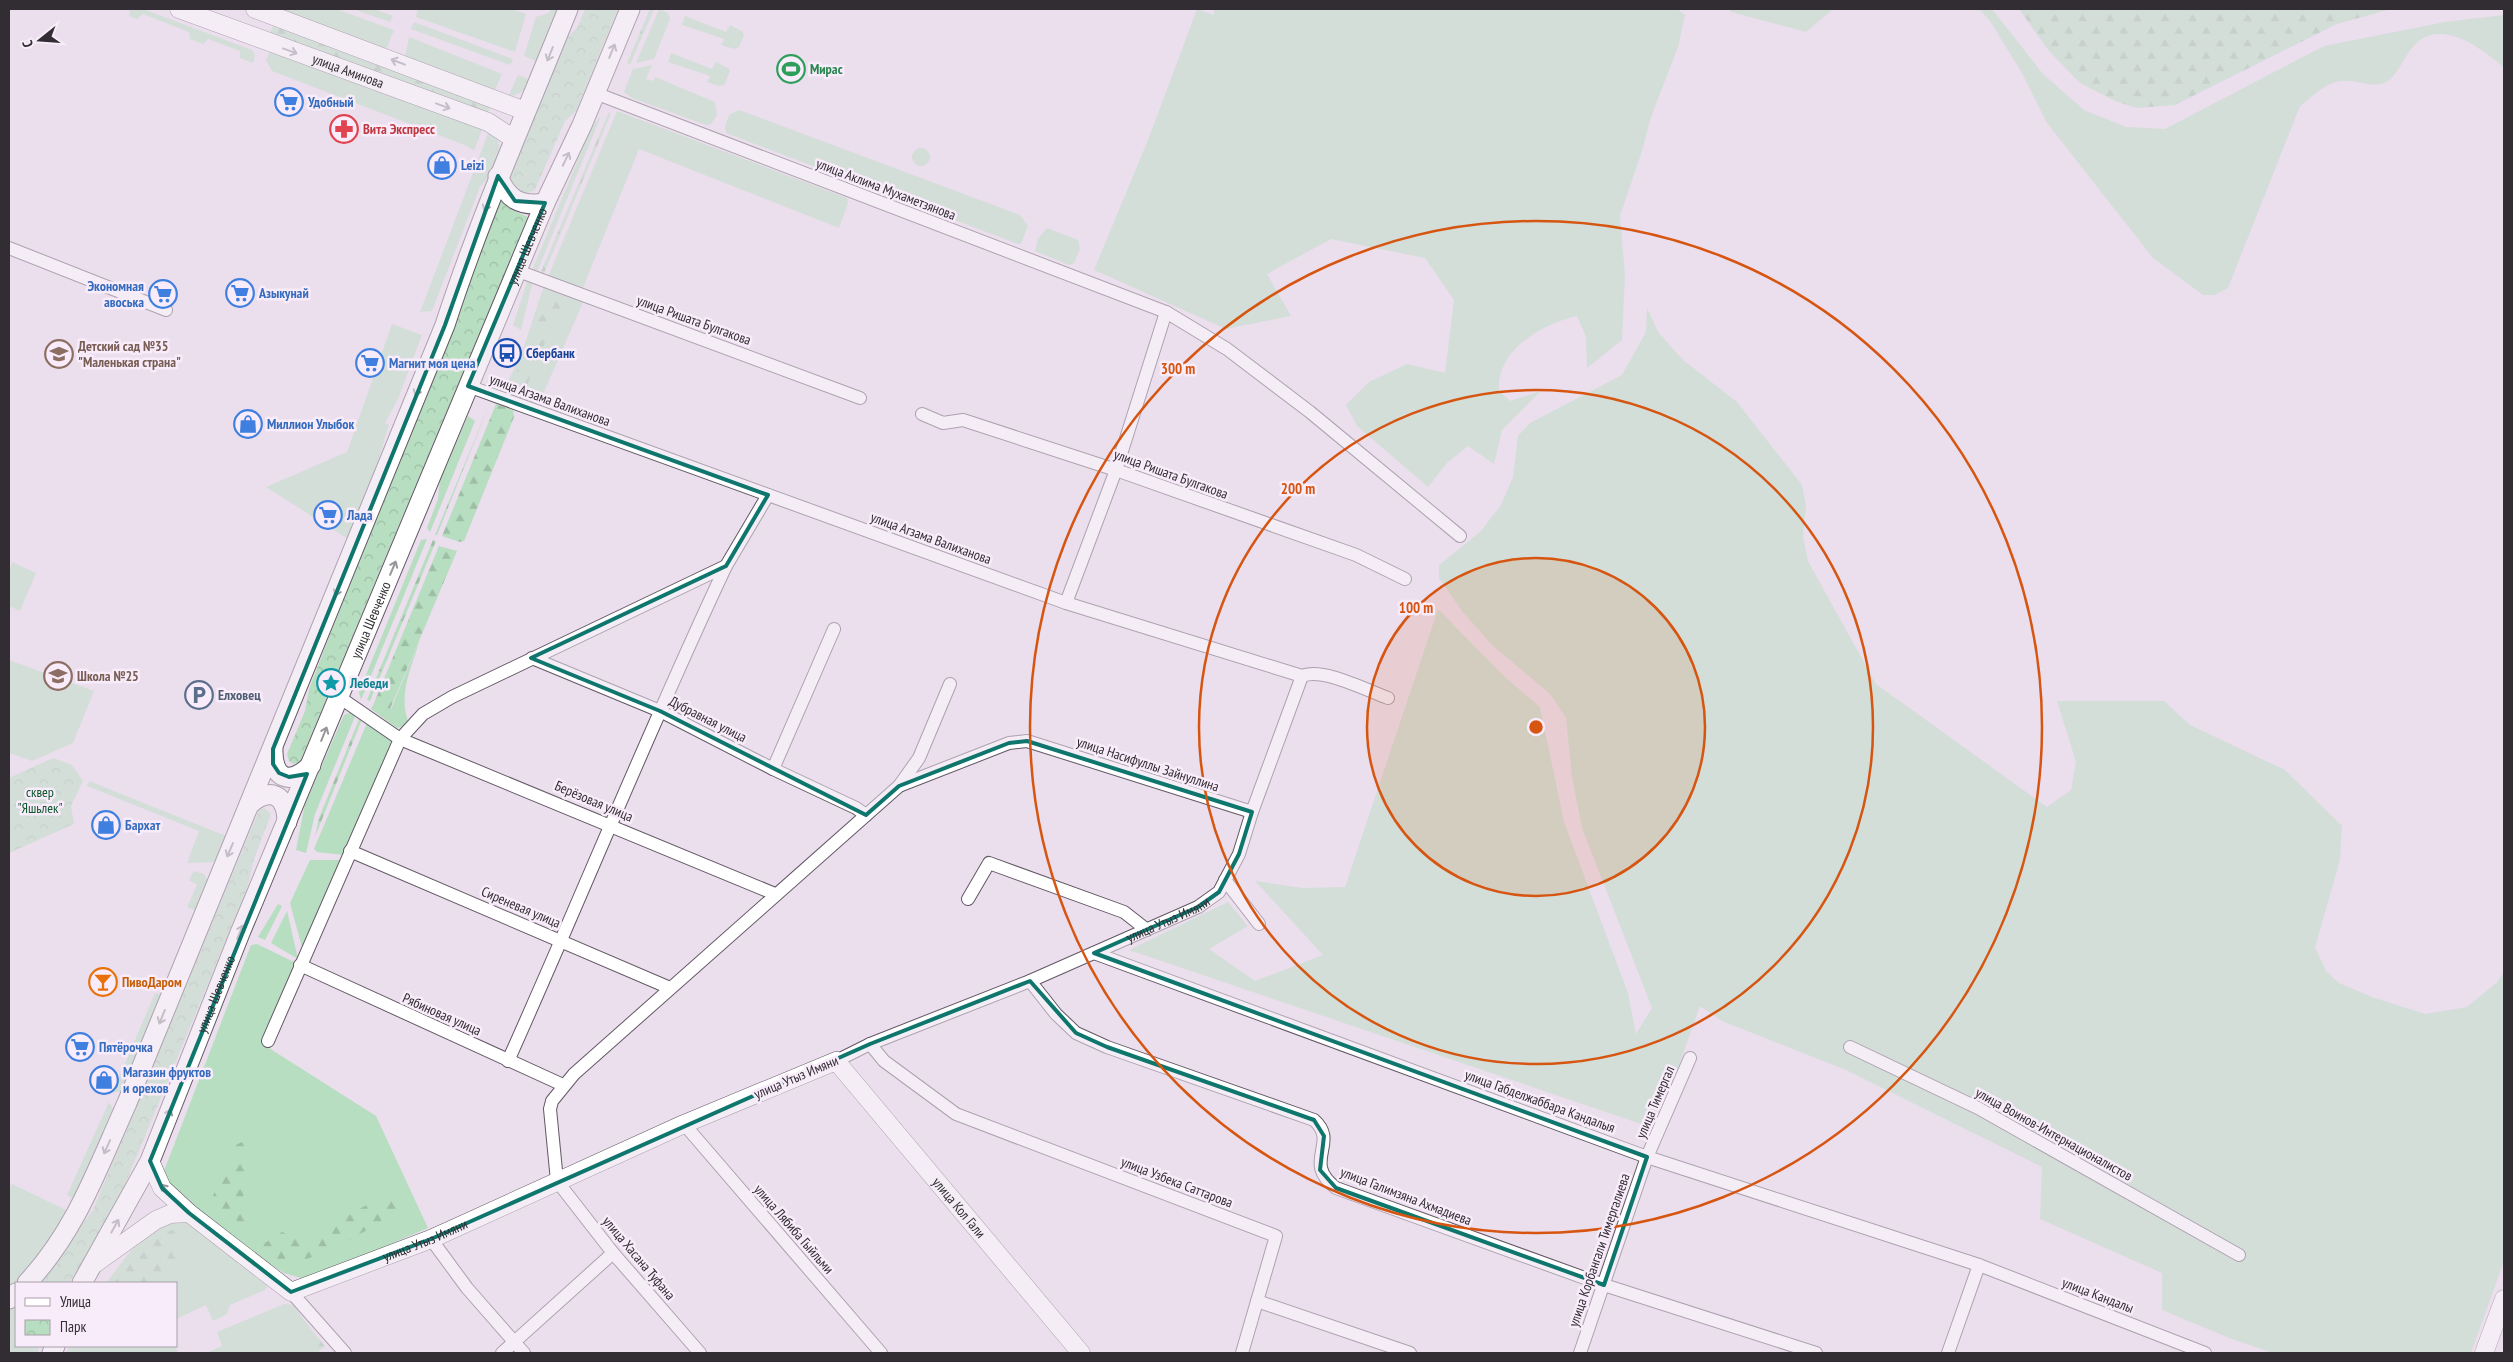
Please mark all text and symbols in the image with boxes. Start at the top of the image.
north arrow [15,15,65,65]
text: С [18,38,37,49]
one-way arrow [608,44,618,59]
one-way arrow [282,46,298,56]
one-way arrow [544,46,554,61]
street label: улица Аминова [310,50,386,92]
sports icon: Мирас [776,54,806,84]
one-way arrow [391,57,406,66]
place label: Мирас [810,60,843,78]
supermarket icon: Удобный [274,87,304,117]
place label: Удобный [307,93,354,111]
one-way arrow [435,102,450,111]
pharmacy icon: Вита Экспресс [329,114,359,144]
place label: Вита Экспресс [363,120,435,138]
shop icon: Leizi [427,150,457,180]
one-way arrow [562,152,571,167]
street label: улица Аклима Мухаметзянова [814,154,958,224]
place label: Leizi [461,156,484,174]
one-way arrow [482,196,491,211]
street label: улица Шевченко [503,205,551,288]
place label: Экономная авоська [87,277,144,311]
supermarket icon: Азыкунай [225,278,255,308]
supermarket icon: Экономная авоська [148,279,178,309]
place label: Азыкунай [258,284,309,302]
street label: улица Ришата Булгакова [634,291,754,349]
place label: Детский сад №35 "Маленькая страна" [78,337,181,371]
bus stop icon: Сбербанк [492,338,522,368]
school or university icon: Детский сад №35 "Маленькая страна" [44,339,74,369]
place label: Сбербанк [526,344,575,362]
supermarket icon: Магнит моя цена [355,348,385,378]
place label: Магнит моя цена [389,354,476,372]
text: 300 m [1161,359,1195,378]
street label: улица Агзама Валиханова [487,370,613,430]
one-way arrow [413,381,423,396]
shop icon: Миллион Улыбок [233,409,263,439]
place label: Миллион Улыбок [267,415,354,433]
street label: улица Ришата Булгакова [1111,445,1231,503]
text: 200 m [1281,479,1315,498]
supermarket icon: Лада [313,500,343,530]
place label: Лада [346,506,373,524]
street label: улица Агзама Валиханова [868,508,994,568]
one-way arrow [389,560,398,575]
street label: улица Шевченко [347,579,395,661]
one-way arrow [333,580,342,596]
text: 100 m [1399,598,1433,617]
school or university icon: Школа №25 [43,661,73,691]
place label: Школа №25 [77,667,139,685]
place icon: Лебеди [316,668,346,698]
place label: Лебеди [349,674,388,692]
parking icon: Елховец [184,680,214,710]
place label: Елховец [218,686,261,704]
street label: Дубравная улица [666,692,750,746]
centre of rings [1527,718,1545,736]
one-way arrow [319,727,329,742]
street label: улица Насифуллы Зайнуллина [1075,732,1221,796]
street label: Берёзовая улица [552,776,636,826]
park label: сквер "Яшьлек" [18,783,62,817]
shop icon: Бархат [91,810,121,840]
place label: Бархат [125,816,161,834]
one-way arrow [225,842,235,857]
street label: Сиреневая улица [479,882,563,932]
street label: улица Утыз Имяни [1123,892,1213,947]
one-way arrow [236,925,246,940]
street label: улица Шевченко [192,953,239,1036]
bar icon: ПивоДаром [88,967,118,997]
place label: ПивоДаром [122,973,182,991]
street label: Рябиновая улица [400,989,484,1039]
one-way arrow [157,1008,166,1024]
supermarket icon: Пятёрочка [65,1032,95,1062]
place label: Пятёрочка [99,1038,153,1056]
street label: улица Утыз Имяни [751,1051,841,1103]
place label: Магазин фруктов и орехов [123,1063,211,1097]
street label: улица Тимергал [1632,1063,1678,1141]
shop icon: Магазин фруктов и орехов [89,1065,119,1095]
street label: улица Габделжаббара Кандалыя [1462,1065,1618,1137]
street label: улица Воинов-Интернационалистов [1972,1083,2136,1185]
one-way arrow [164,1109,173,1124]
one-way arrow [102,1139,112,1154]
street label: улица Узбека Саттарова [1119,1152,1235,1212]
street label: улица Галимзяна Ахмадиева [1338,1163,1474,1229]
street label: улица Корбангали Тимергалиева [1564,1171,1634,1329]
street label: улица Кол Гали [928,1174,990,1242]
street label: улица Лябиба Гыйльми [750,1181,838,1277]
one-way arrow [160,1183,171,1196]
street label: улица Хасана Туфана [599,1212,679,1304]
street label: улица Утыз Имяни [380,1215,470,1266]
one-way arrow [110,1218,120,1233]
street label: улица Кандалы [2060,1273,2136,1317]
legend [15,1282,178,1347]
text: Улица [60,1292,91,1311]
text: Парк [60,1317,86,1336]

